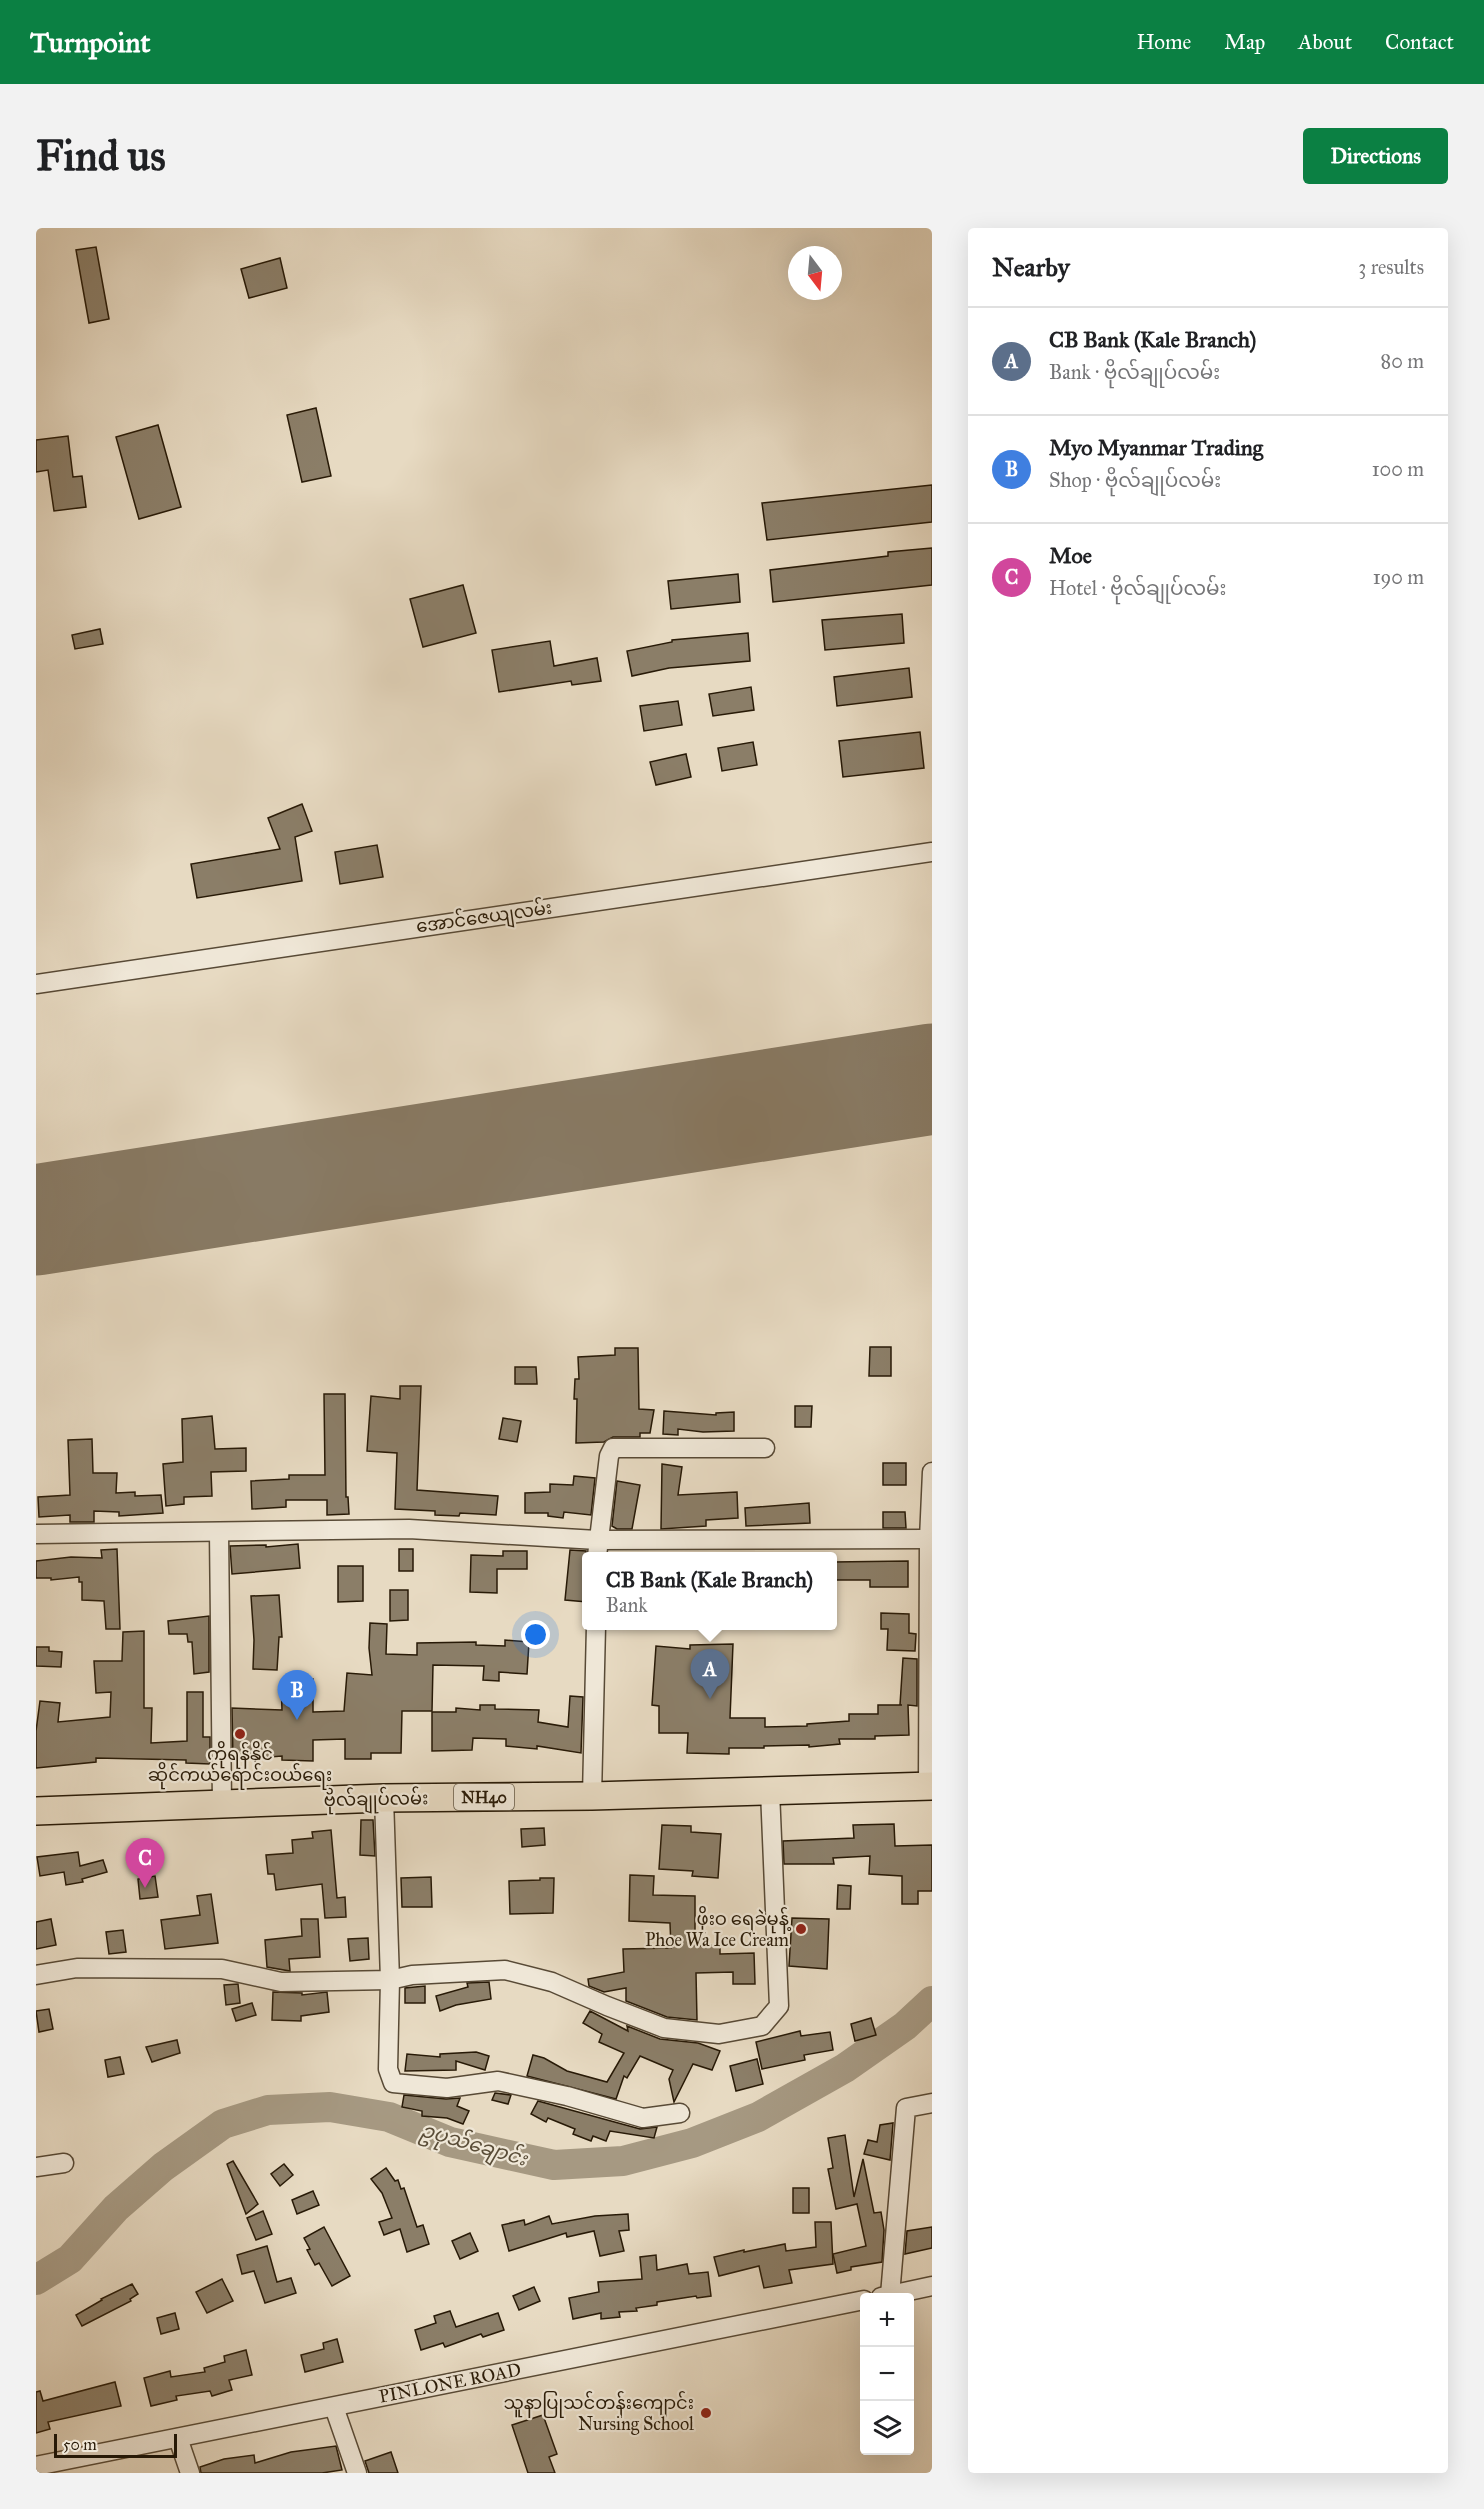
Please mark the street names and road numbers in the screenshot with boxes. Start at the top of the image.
street label: အောင်ဇေယျလမ်း [414,895,554,941]
street label: ဗိုလ်ချုပ်လမ်း [323,1784,429,1815]
road number: NH40 [454,1784,514,1810]
street label: PINLONE ROAD [377,2358,523,2408]

